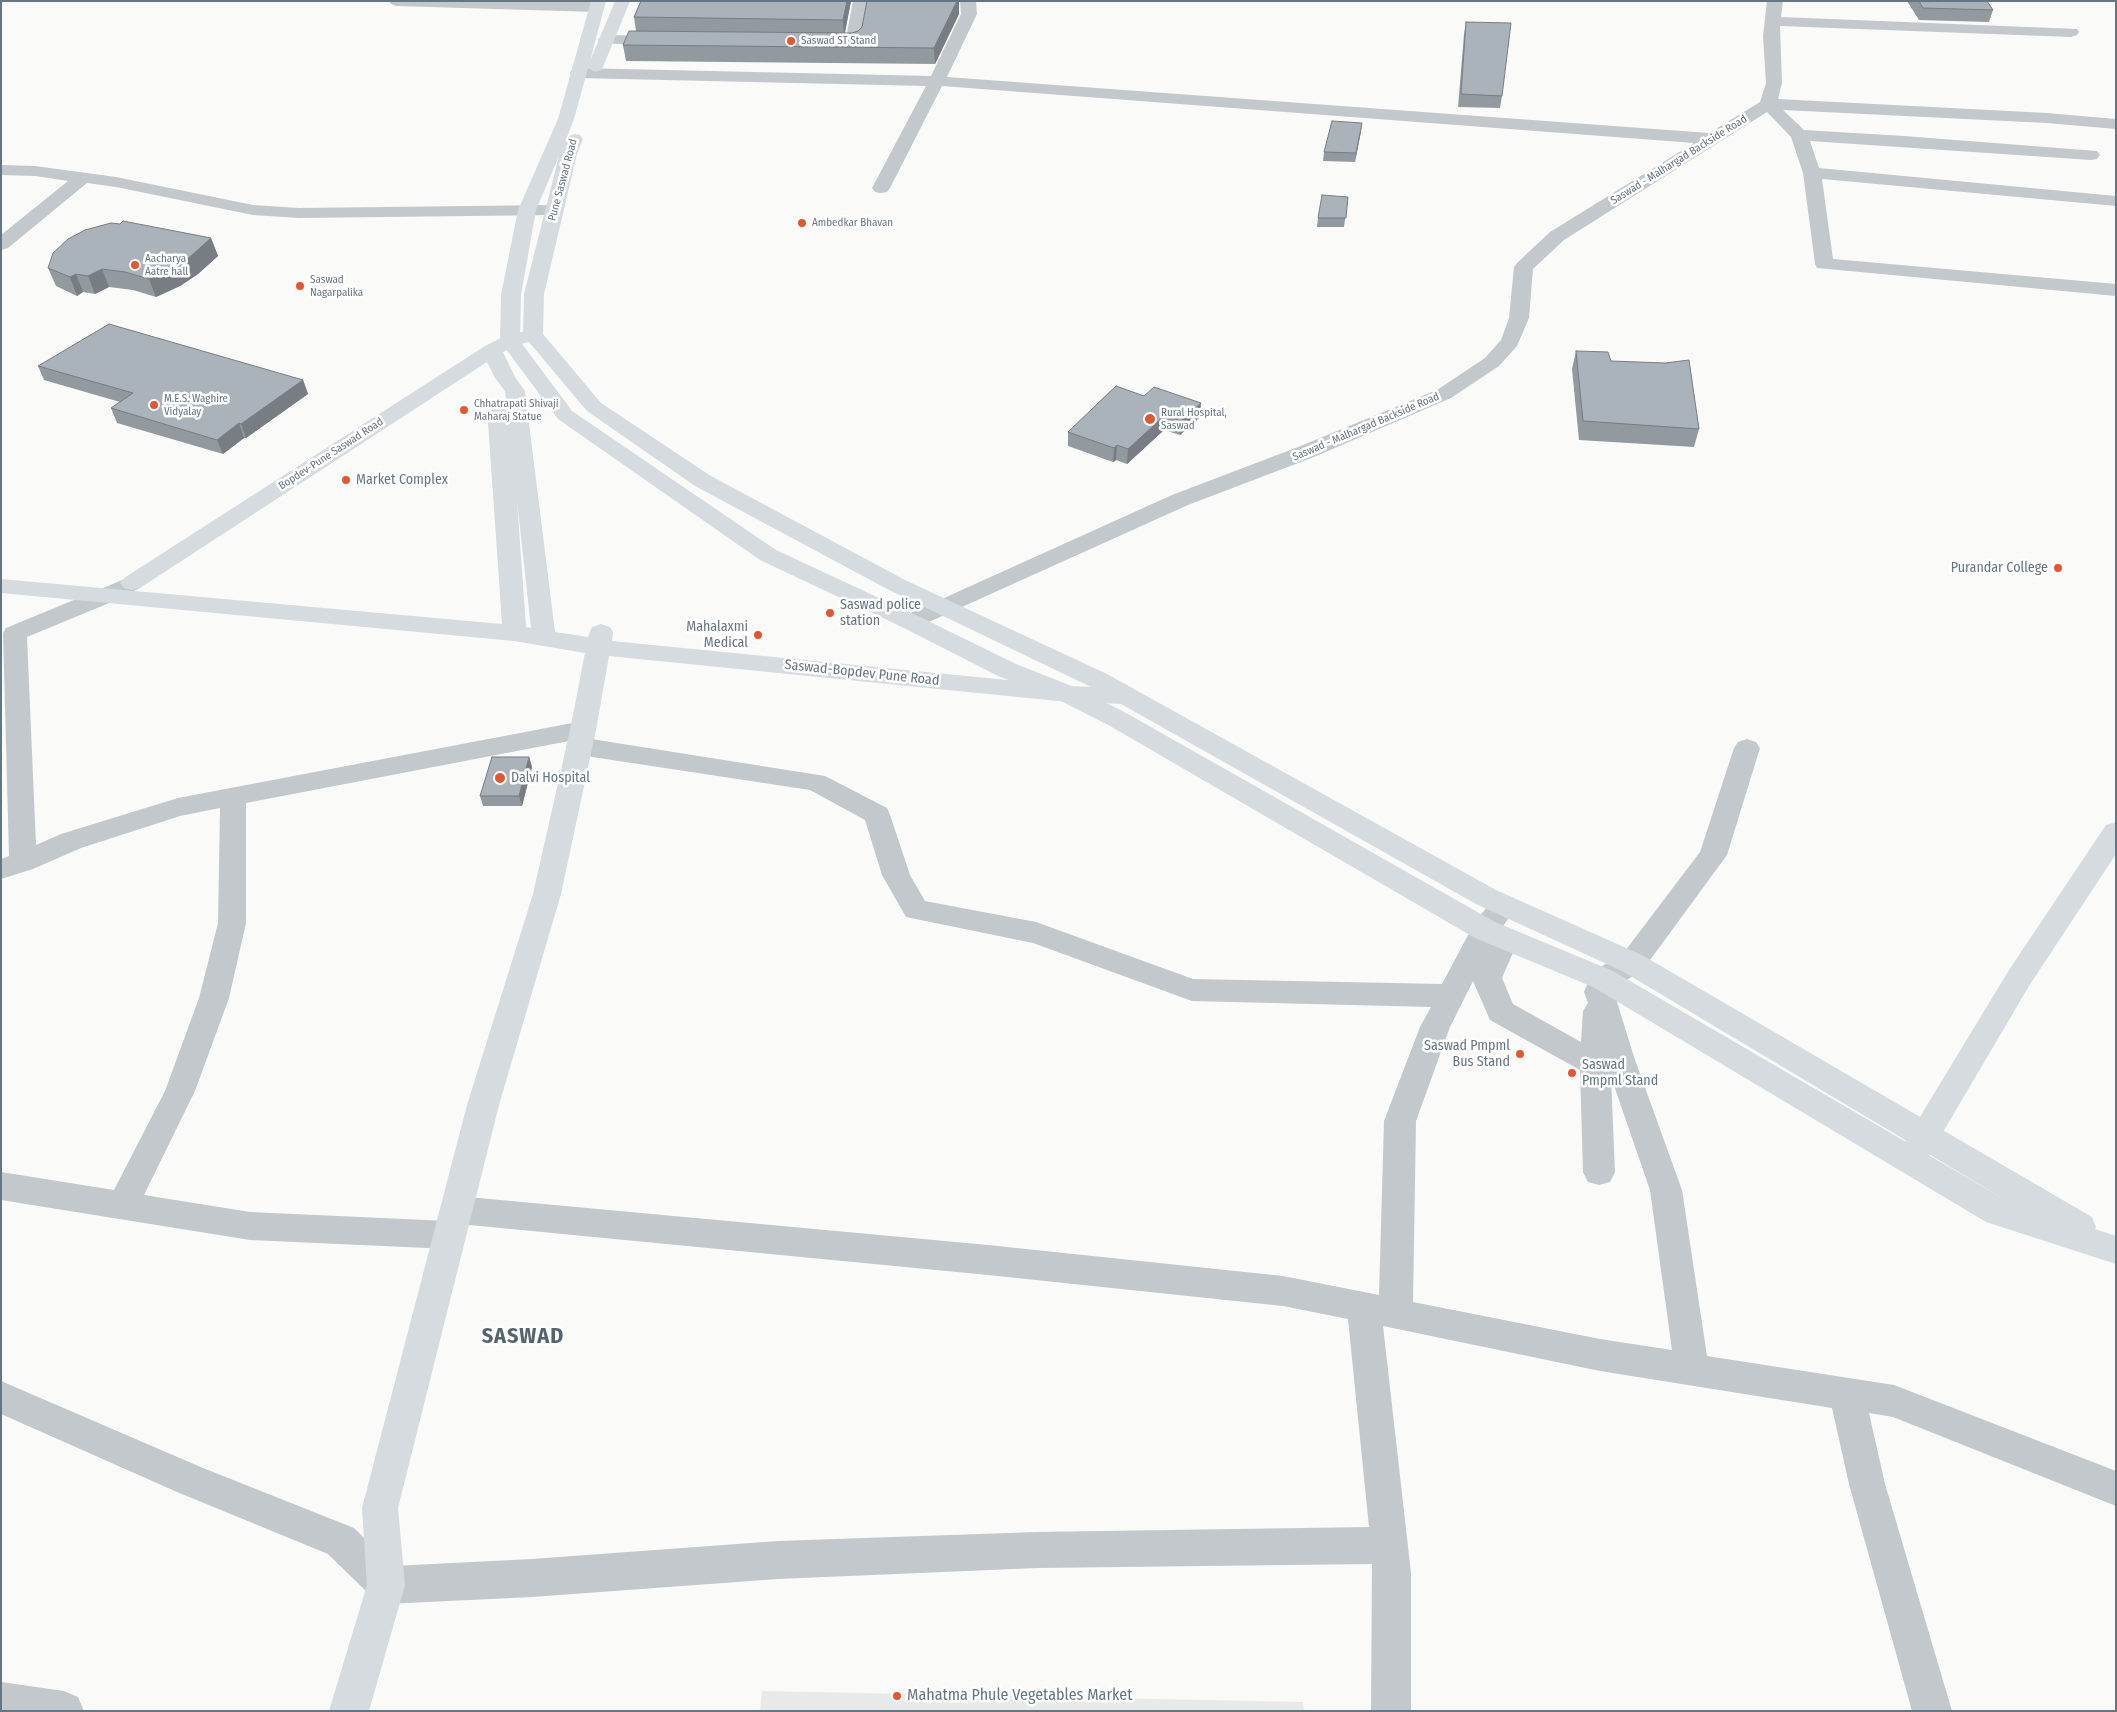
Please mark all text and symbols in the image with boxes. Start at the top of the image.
place label: Saswad ST Stand [801,34,876,48]
marker: Saswad ST Stand [785,35,797,47]
street label: Saswad - Malhargad Backside Road [1608,113,1750,207]
street label: Pune Saswad Road [546,138,580,222]
place label: Ambedkar Bhavan [812,216,893,230]
marker: Ambedkar Bhavan [796,217,808,229]
place label: Aacharya Aatre hall [145,252,188,278]
marker: Aacharya Aatre hall [129,259,141,271]
place label: Saswad Nagarpalika [310,273,363,299]
marker: Saswad Nagarpalika [294,280,306,292]
street label: Saswad - Malhargad Backside Road [1291,390,1441,464]
place label: M.E.S. Waghire Vidyalay [164,392,228,418]
place label: Chhatrapati Shivaji Maharaj Statue [474,397,559,423]
marker: M.E.S. Waghire Vidyalay [148,399,160,411]
marker: Chhatrapati Shivaji Maharaj Statue [458,404,470,416]
place label: Rural Hospital, Saswad [1161,406,1227,432]
marker: Rural Hospital, Saswad [1143,412,1157,426]
street label: Bopdev-Pune Saswad Road [276,415,386,493]
place label: Market Complex [356,472,448,488]
marker: Market Complex [340,474,352,486]
place label: Purandar College [1951,560,2048,576]
marker: Purandar College [2052,562,2064,574]
place label: Saswad police station [840,597,921,630]
marker: Saswad police station [824,607,836,619]
place label: Mahalaxmi Medical [686,619,748,652]
marker: Mahalaxmi Medical [752,629,764,641]
street label: Saswad-Bopdev Pune Road [784,657,940,689]
place label: Dalvi Hospital [511,770,590,786]
marker: Dalvi Hospital [493,771,507,785]
place label: Saswad Pmpml Bus Stand [1424,1038,1510,1070]
marker: Saswad Pmpml Bus Stand [1514,1048,1526,1060]
place label: Saswad Pmpml Stand [1582,1057,1658,1090]
marker: Saswad Pmpml Stand [1566,1067,1578,1079]
district label: SASWAD [481,1324,565,1350]
place label: Mahatma Phule Vegetables Market [907,1686,1132,1706]
marker: Mahatma Phule Vegetables Market [891,1690,903,1702]

